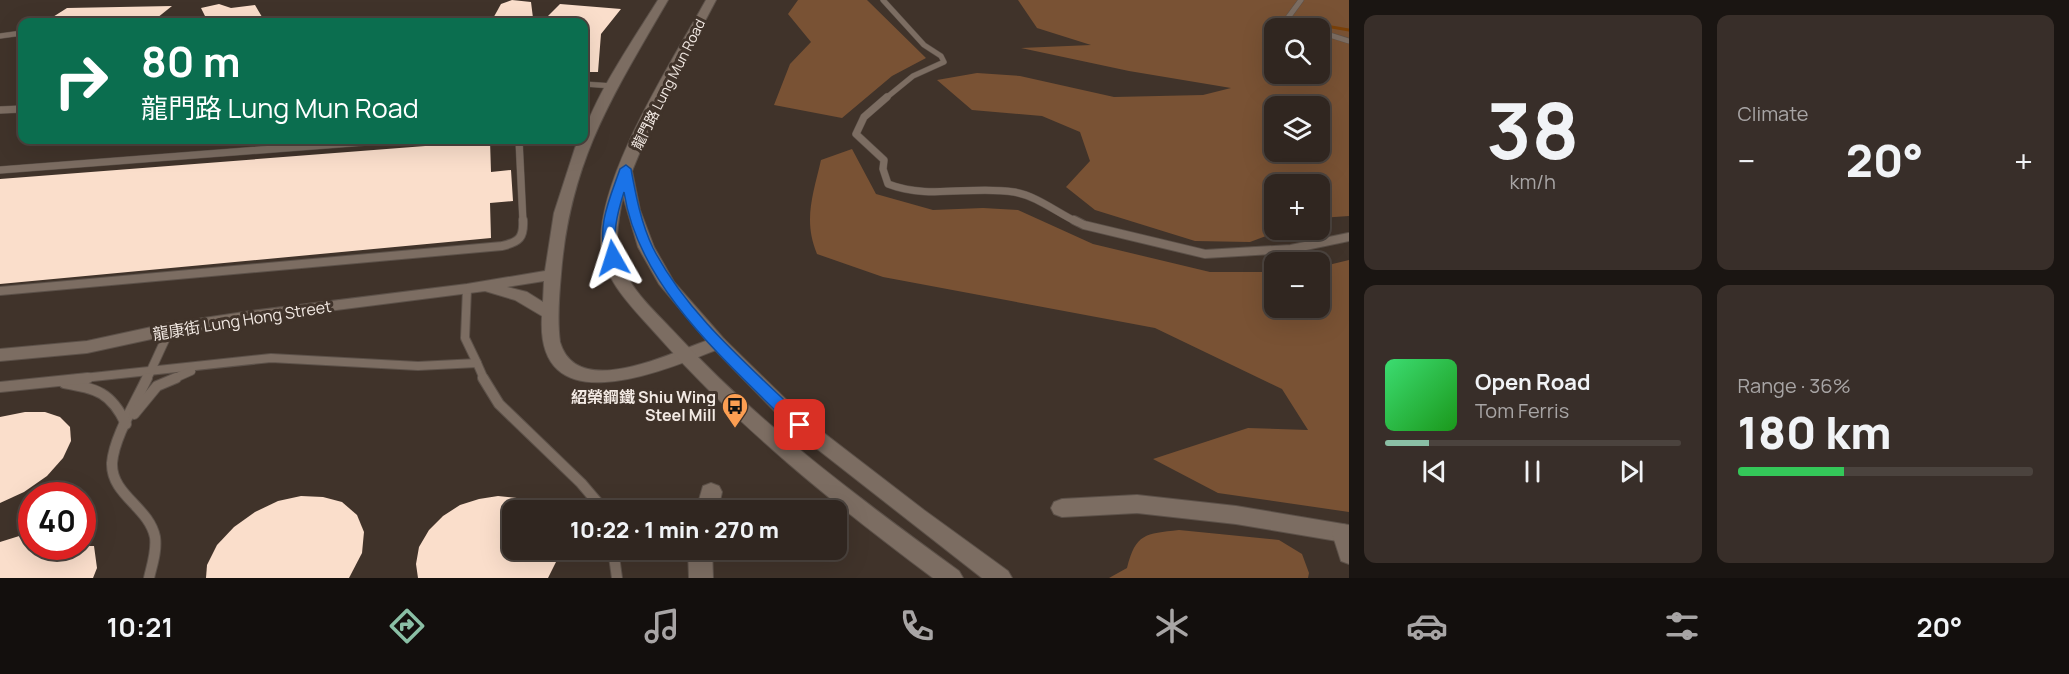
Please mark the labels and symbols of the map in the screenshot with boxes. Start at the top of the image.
street label: 龍門路 Lung Mun Road [627,16,709,152]
position arrow [581,226,645,290]
street label: 龍康街 Lung Hong Street [151,295,333,345]
place label: 紹榮鋼鐵 Shiu Wing Steel Mill [571,386,716,426]
bus stop icon: 紹榮鋼鐵 Shiu Wing Steel Mill [720,391,750,429]
pin [774,399,825,450]
speed limit sign: 40 [18,482,96,560]

